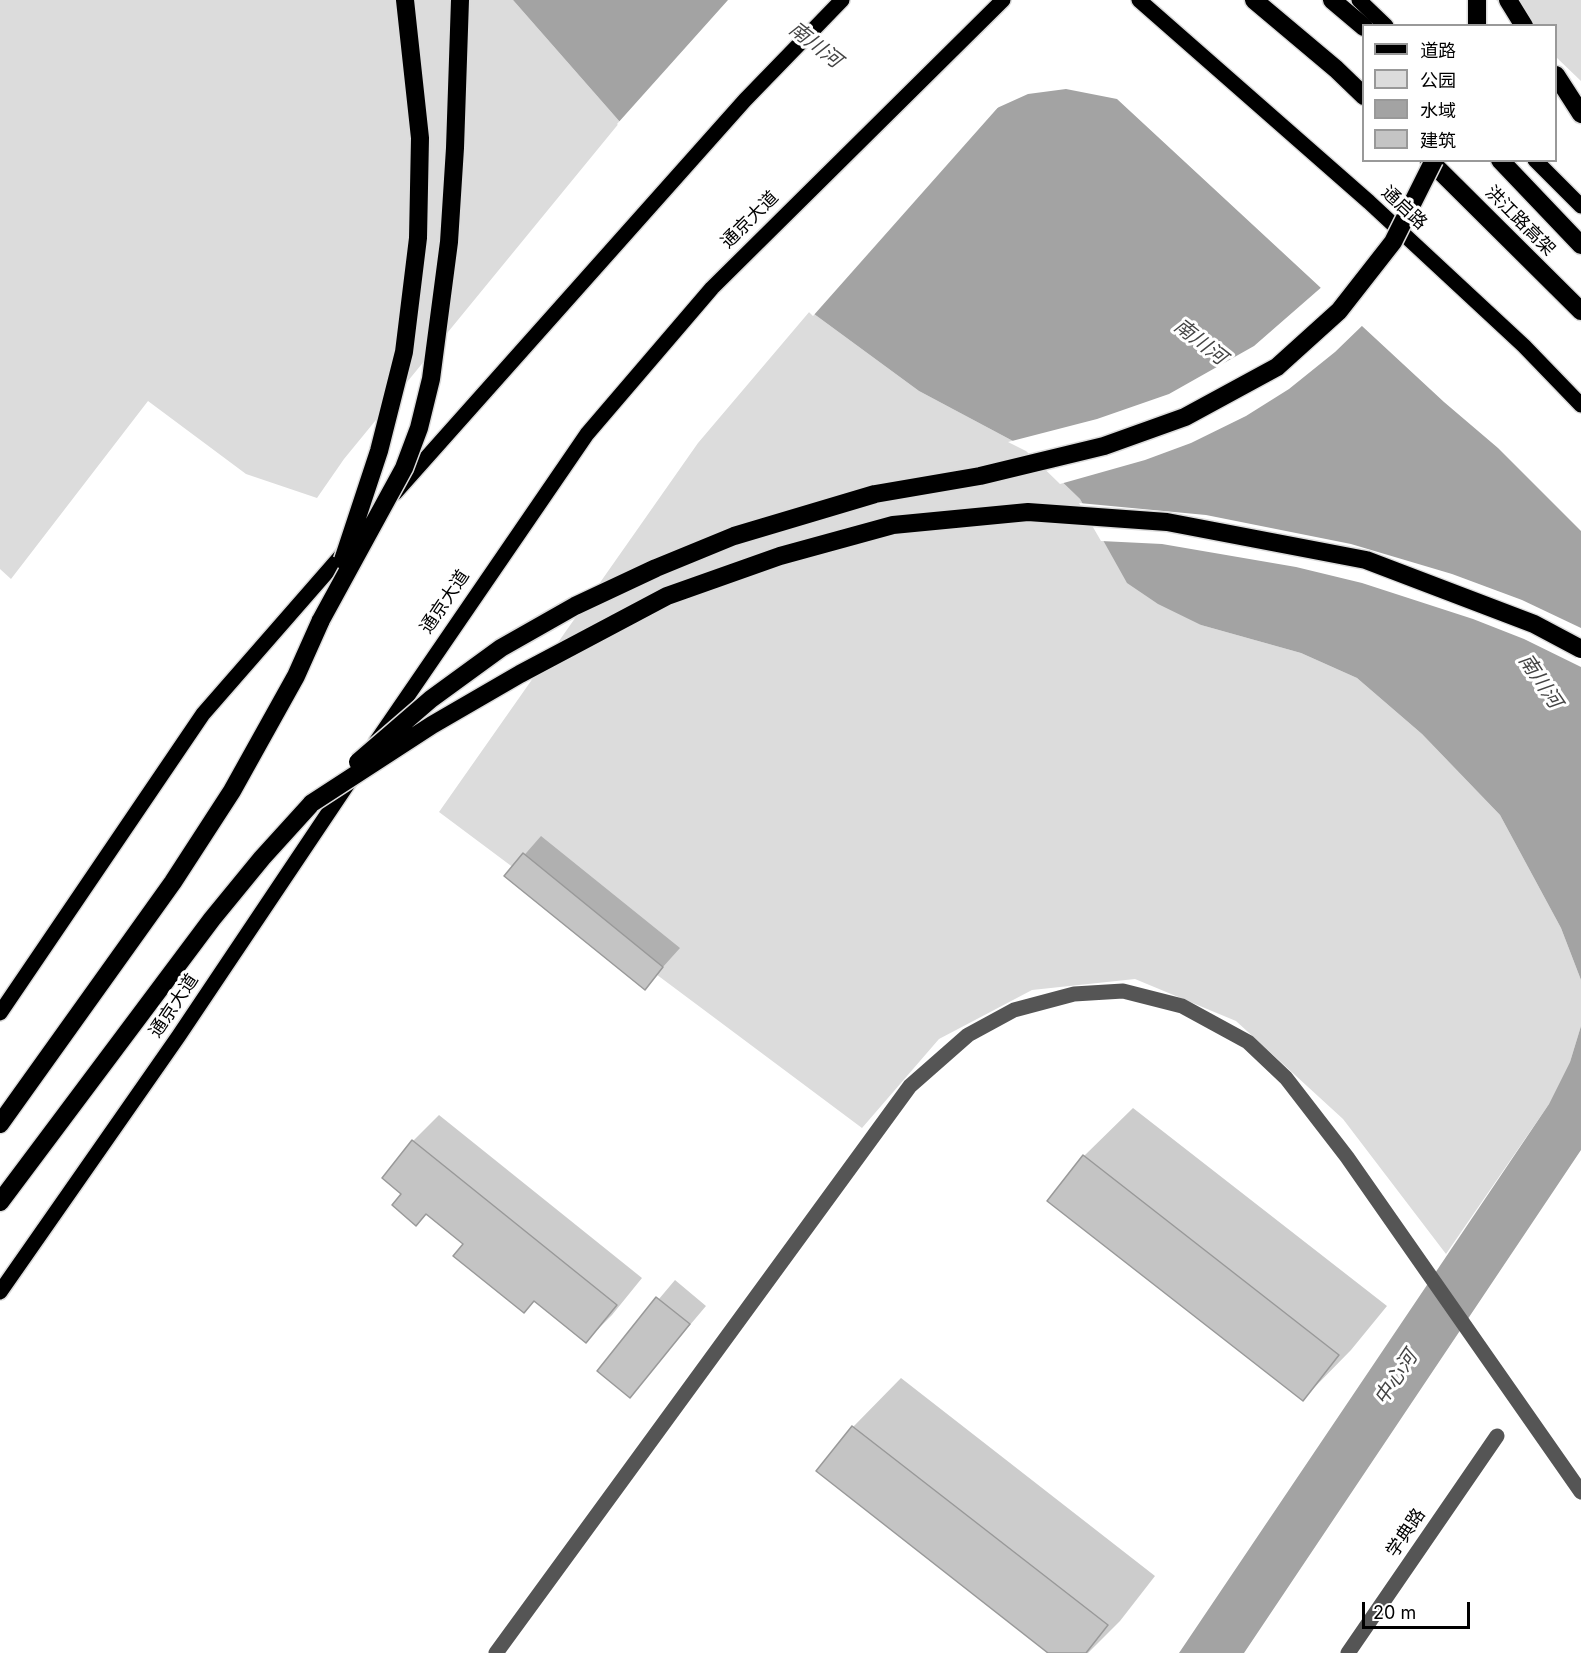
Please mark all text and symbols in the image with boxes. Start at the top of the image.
water label: 南川河 [784,17,846,73]
legend [1362,24,1557,162]
text: 道路 [1420,40,1456,61]
text: 公园 [1420,70,1456,91]
text: 水域 [1420,100,1456,121]
text: 建筑 [1420,130,1456,151]
street label: 通启路 [1377,182,1431,234]
street label: 洪江路高架 [1481,182,1559,260]
street label: 通京大道 [717,187,783,253]
water label: 南川河 [1169,314,1231,370]
street label: 通京大道 [416,566,474,638]
water label: 南川河 [1513,649,1567,713]
street label: 通京大道 [145,970,203,1042]
water label: 中心河 [1369,1346,1423,1410]
street label: 学典路 [1382,1505,1430,1561]
scale bar [1365,1590,1473,1628]
text: 20 m [1373,1602,1416,1623]

